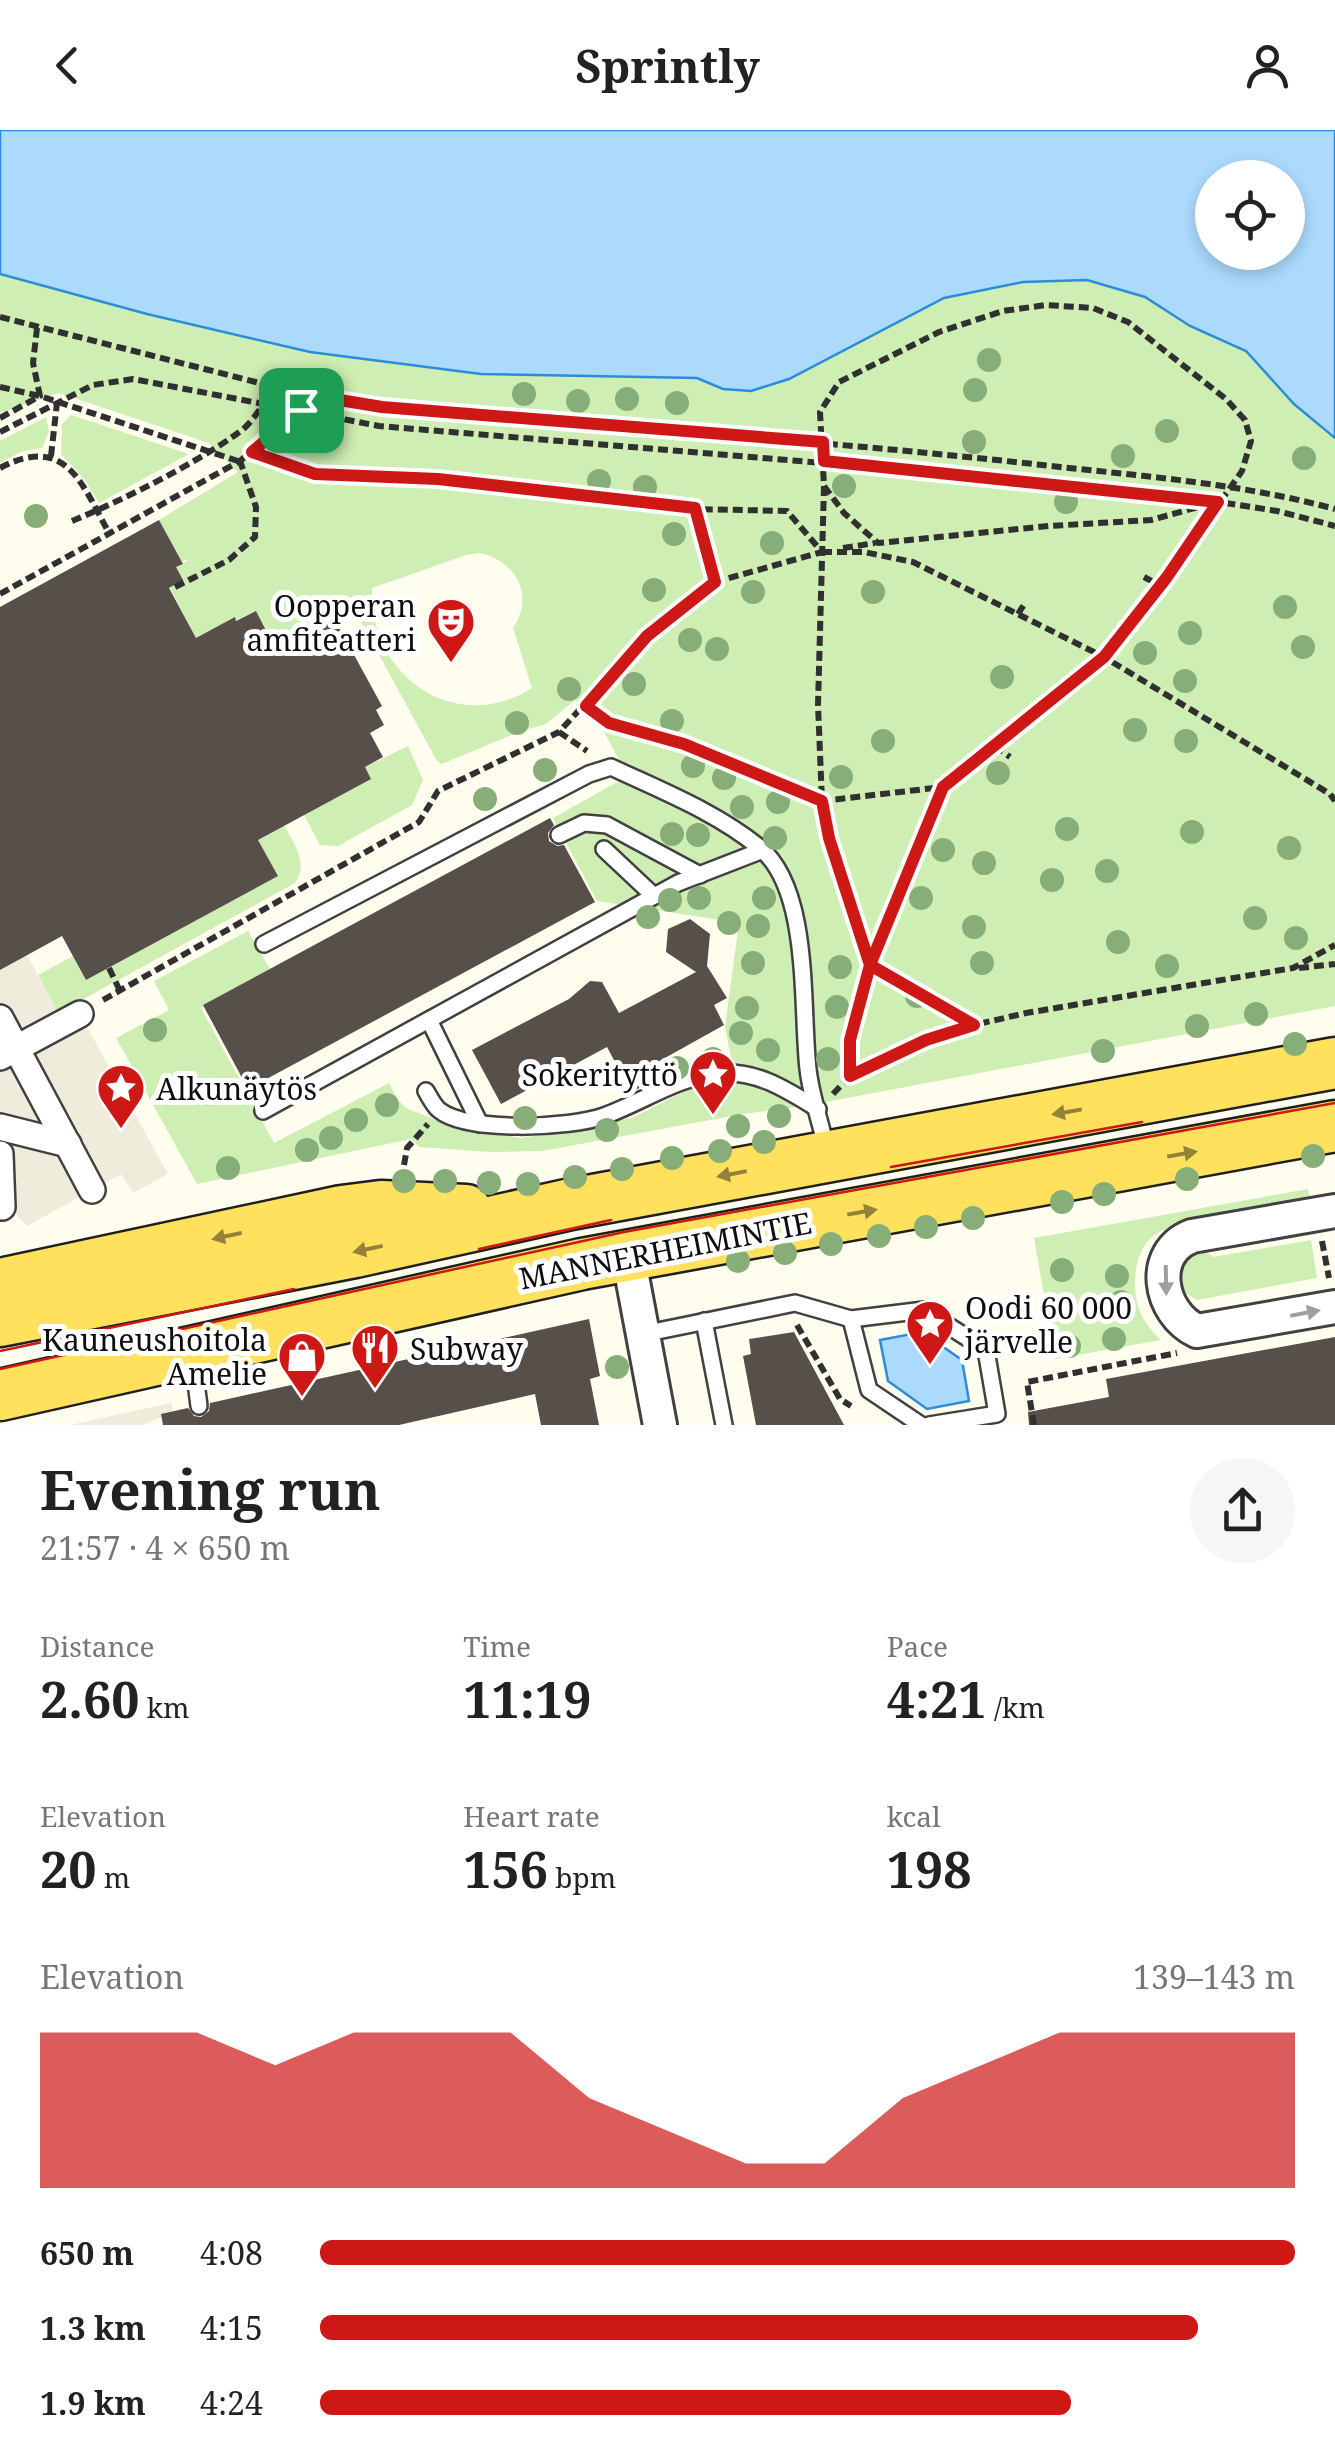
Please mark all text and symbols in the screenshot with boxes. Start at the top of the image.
text: Sprintly [575,35,760,96]
icon: back [40,38,95,93]
icon: person [1240,38,1295,93]
map controls [1195,160,1305,270]
button: locate [1195,160,1305,270]
pin [259,368,344,453]
icon: arrive [274,383,329,438]
place label: Oopperan amfiteatteri [246,585,416,660]
theatre icon: Oopperan amfiteatteri [425,596,477,664]
place icon: Sokerityttö [687,1048,739,1116]
place label: Sokerityttö [522,1054,678,1095]
place icon: Alkunäytös [95,1062,147,1130]
place label: Alkunäytös [156,1068,317,1109]
one-way arrow [1051,1105,1082,1120]
one-way arrow [1167,1146,1198,1161]
one-way arrow [716,1166,747,1182]
street label: MANNERHEIMINTIE [515,1202,815,1298]
one-way arrow [847,1204,878,1219]
one-way arrow [211,1228,242,1244]
one-way arrow [352,1242,383,1258]
one-way arrow [1158,1265,1174,1296]
place label: Oodi 60 000 järvelle [964,1287,1132,1362]
place icon: Oodi 60 000 järvelle [904,1298,956,1366]
one-way arrow [1290,1305,1321,1320]
place label: Kauneushoitola Amelie [42,1319,267,1394]
restaurant icon: Subway [349,1322,401,1390]
place label: Subway [410,1328,523,1369]
shop icon: Kauneushoitola Amelie [276,1330,328,1398]
text: Evening run [40,1451,381,1526]
button: share [1190,1458,1295,1563]
text: 21:57 · 4 × 650 m [40,1526,290,1569]
text: Distance [40,1627,154,1665]
text: Time [463,1627,531,1665]
text: Pace [887,1627,948,1665]
text: 2.60 [40,1665,139,1733]
text: 11:19 [463,1665,592,1733]
text: 4:21 [887,1665,987,1733]
text: km [139,1688,190,1726]
text: /km [987,1688,1045,1726]
text: Elevation [40,1797,166,1835]
text: Heart rate [463,1797,600,1835]
text: kcal [887,1797,941,1835]
text: 20 [40,1835,97,1903]
text: 156 [463,1835,548,1903]
text: 198 [887,1835,971,1903]
text: m [97,1858,130,1896]
text: bpm [548,1858,616,1896]
text: Elevation [40,1955,184,1998]
text: 139–143 m [1133,1955,1295,1998]
text: 650 m [40,2231,134,2274]
text: 4:08 [200,2231,263,2274]
text: 1.3 km [40,2306,146,2349]
text: 4:15 [200,2306,263,2349]
text: 1.9 km [40,2381,146,2424]
text: 4:24 [200,2381,263,2424]

